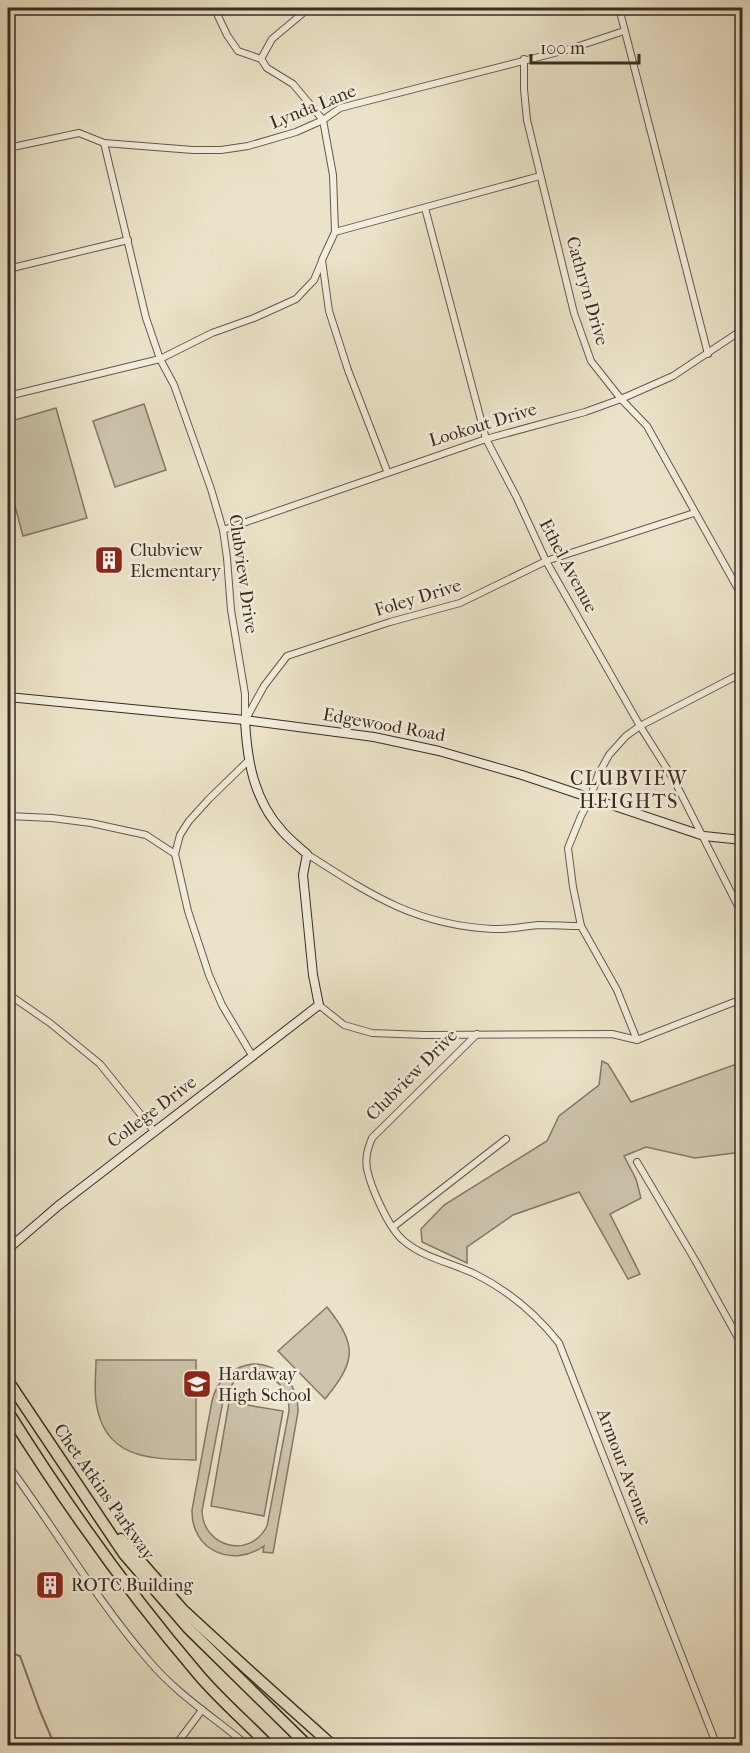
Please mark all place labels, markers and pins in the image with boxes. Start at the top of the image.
place label: Clubview Elementary [130,540,222,582]
building icon: Clubview Elementary [93,544,125,576]
place label: Hardaway High School [218,1364,311,1406]
school or university icon: Hardaway High School [181,1368,213,1400]
building icon: ROTC Building [34,1569,66,1601]
place label: ROTC Building [71,1575,194,1596]

